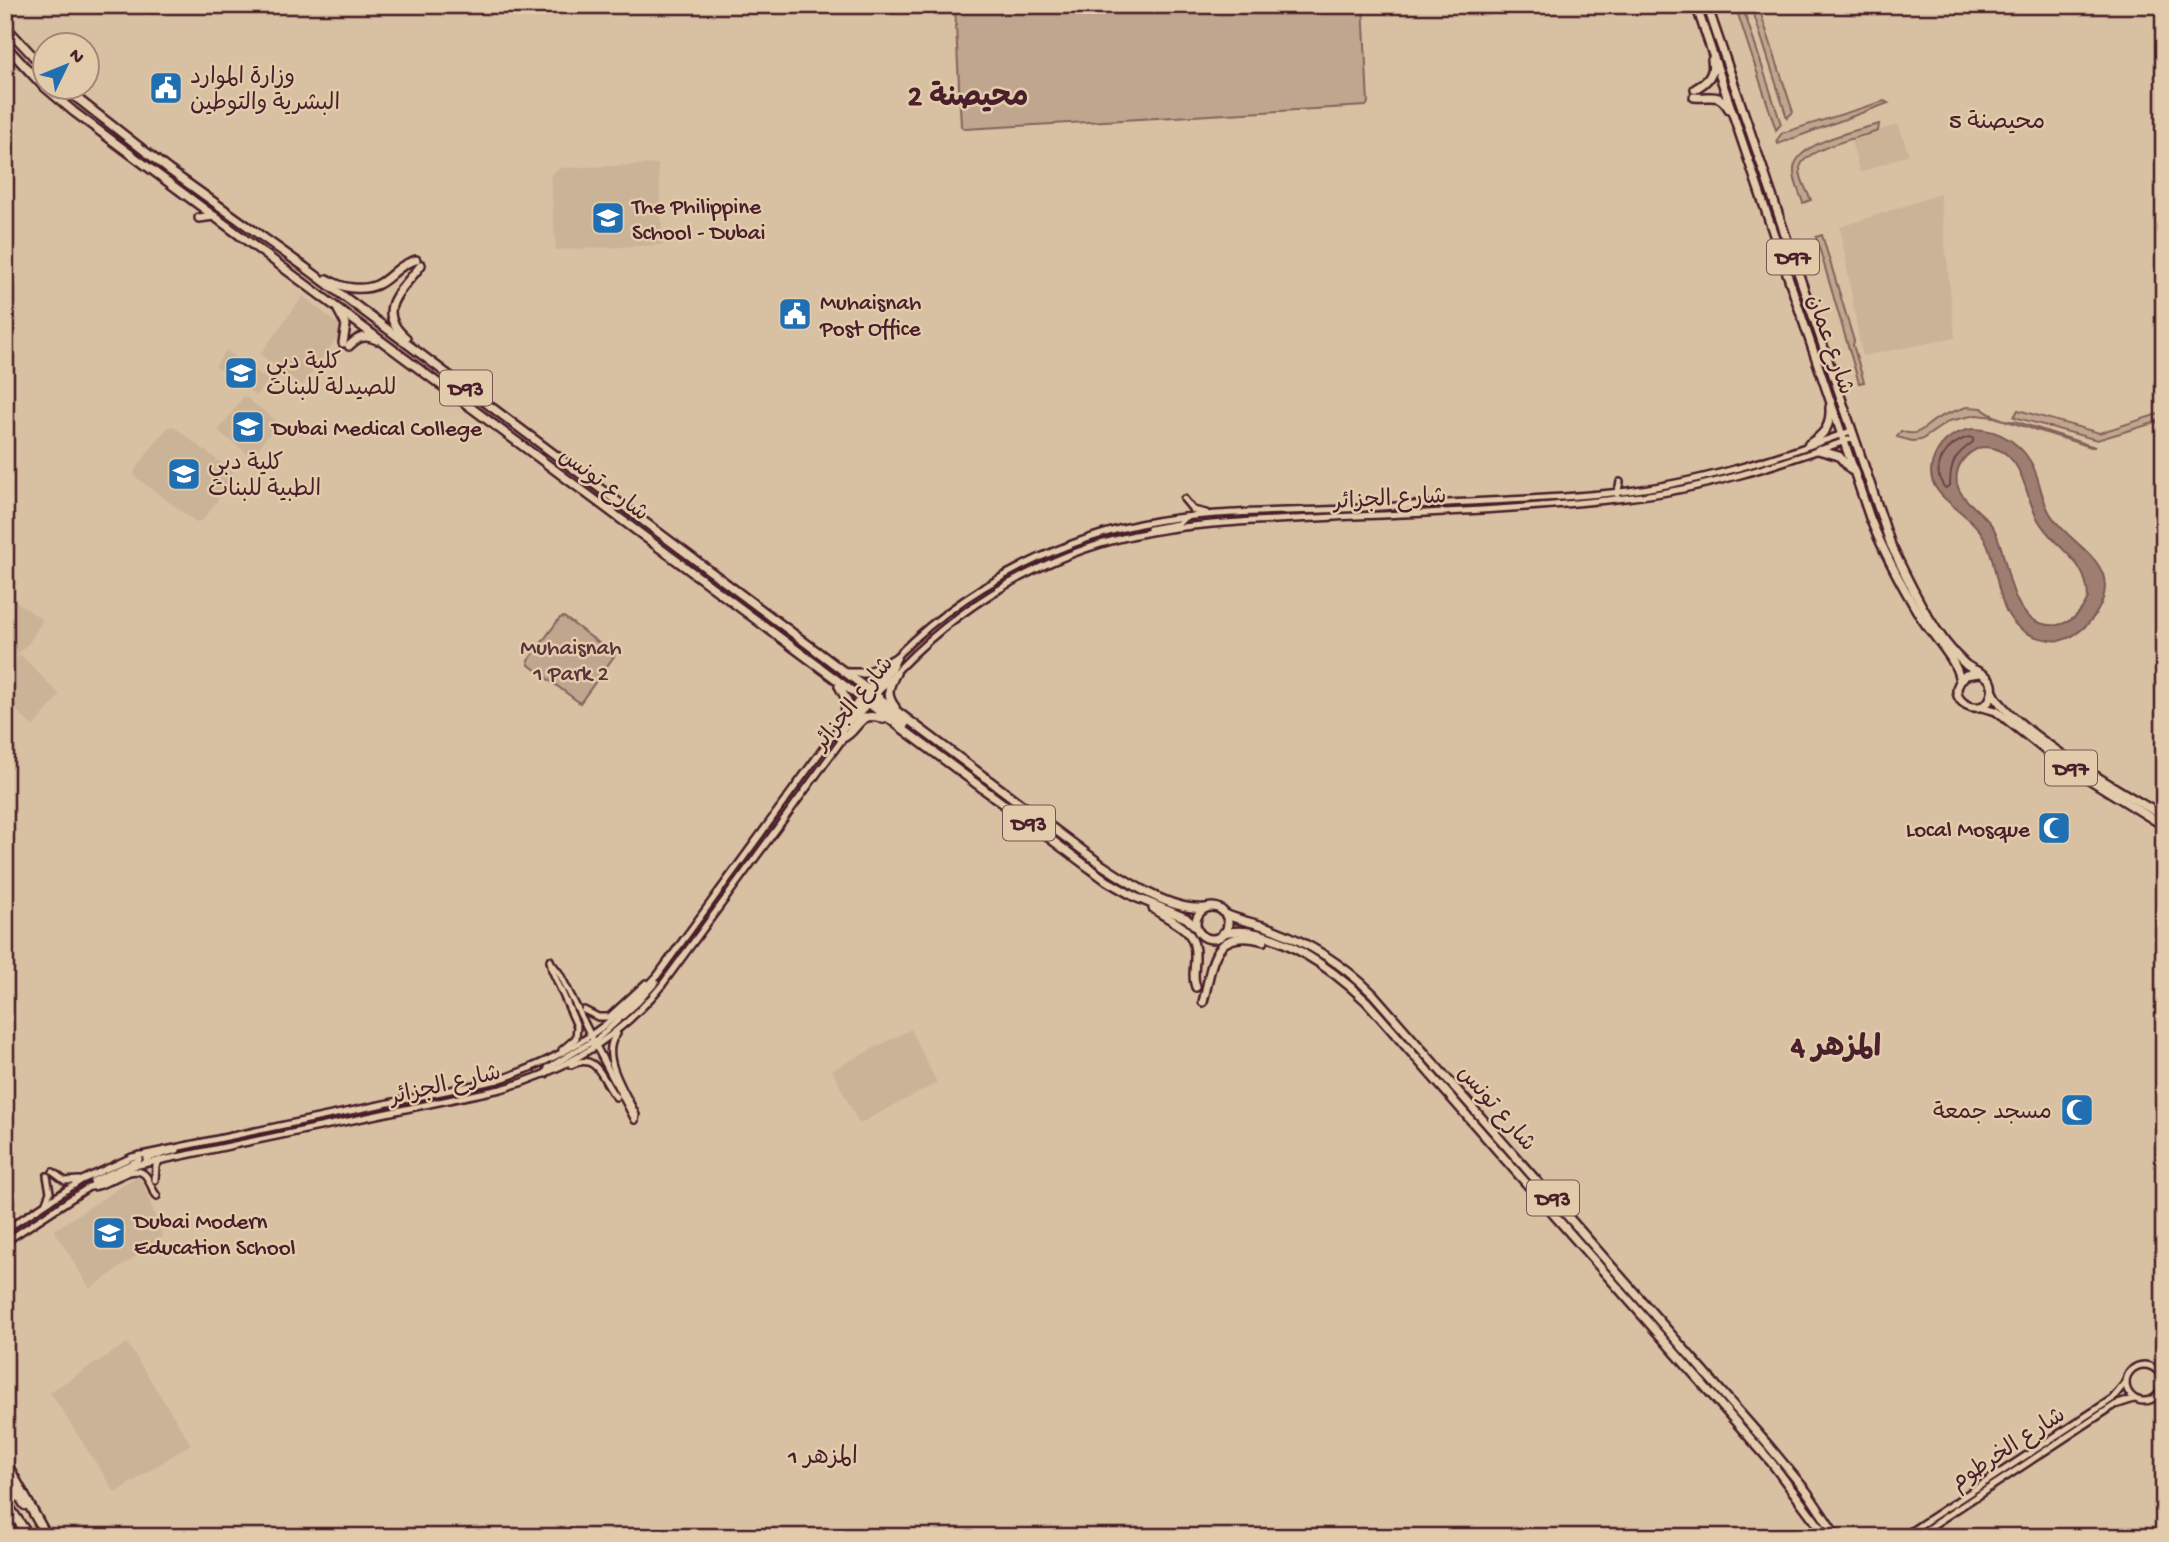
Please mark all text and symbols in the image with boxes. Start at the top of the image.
north arrow [32,32,102,102]
text: N [63,44,89,69]
place label: وزارة الموارد البشرية والتوطين [190,65,340,118]
public building icon: وزارة الموارد البشرية والتوطين [147,69,185,107]
district label: محيصنة 2 [908,80,1028,117]
district label: محيصنة 5 [1949,109,2045,138]
place label: The Philippine School - Dubai [630,195,766,248]
school or university icon: The Philippine School - Dubai [589,199,627,237]
road number: D97 [1767,240,1819,274]
place label: Muhaisnah Post Office [819,291,922,344]
street label: شارع عمان [1799,291,1858,399]
public building icon: Muhaisnah Post Office [776,295,814,333]
place label: كلية دبي للصيدلة للبنات [266,350,397,403]
school or university icon: كلية دبي للصيدلة للبنات [222,354,260,392]
road number: D93 [440,370,492,406]
school or university icon: Dubai Medical College [229,408,267,446]
place label: Dubai Medical College [270,417,483,444]
street label: شارع تونس [553,443,653,528]
place label: كلية دبي الطبية للبنات [208,451,321,504]
school or university icon: كلية دبي الطبية للبنات [165,455,203,493]
street label: شارع الجزائر [1331,484,1447,517]
park label: Muhaisnah 1 Park 2 [520,636,622,689]
street label: شارع الجزائر [807,652,901,758]
road number: D97 [2045,750,2097,786]
road number: D93 [1003,806,1055,840]
mosque icon: Local Mosque [2035,809,2073,847]
place label: Local Mosque [1906,818,2031,845]
district label: المزهر 4 [1790,1032,1881,1067]
street label: شارع الجزائر [386,1061,504,1113]
street label: شارع تونس [1451,1061,1540,1158]
mosque icon: مسجد جمعة [2058,1091,2096,1129]
place label: مسجد جمعة [1933,1100,2052,1127]
road number: D93 [1527,1180,1579,1216]
place label: Dubai Modern Education School [132,1210,296,1263]
school or university icon: Dubai Modern Education School [90,1214,128,1252]
street label: شارع الخرطوم [1946,1403,2072,1498]
district label: المزهر 1 [787,1444,858,1473]

